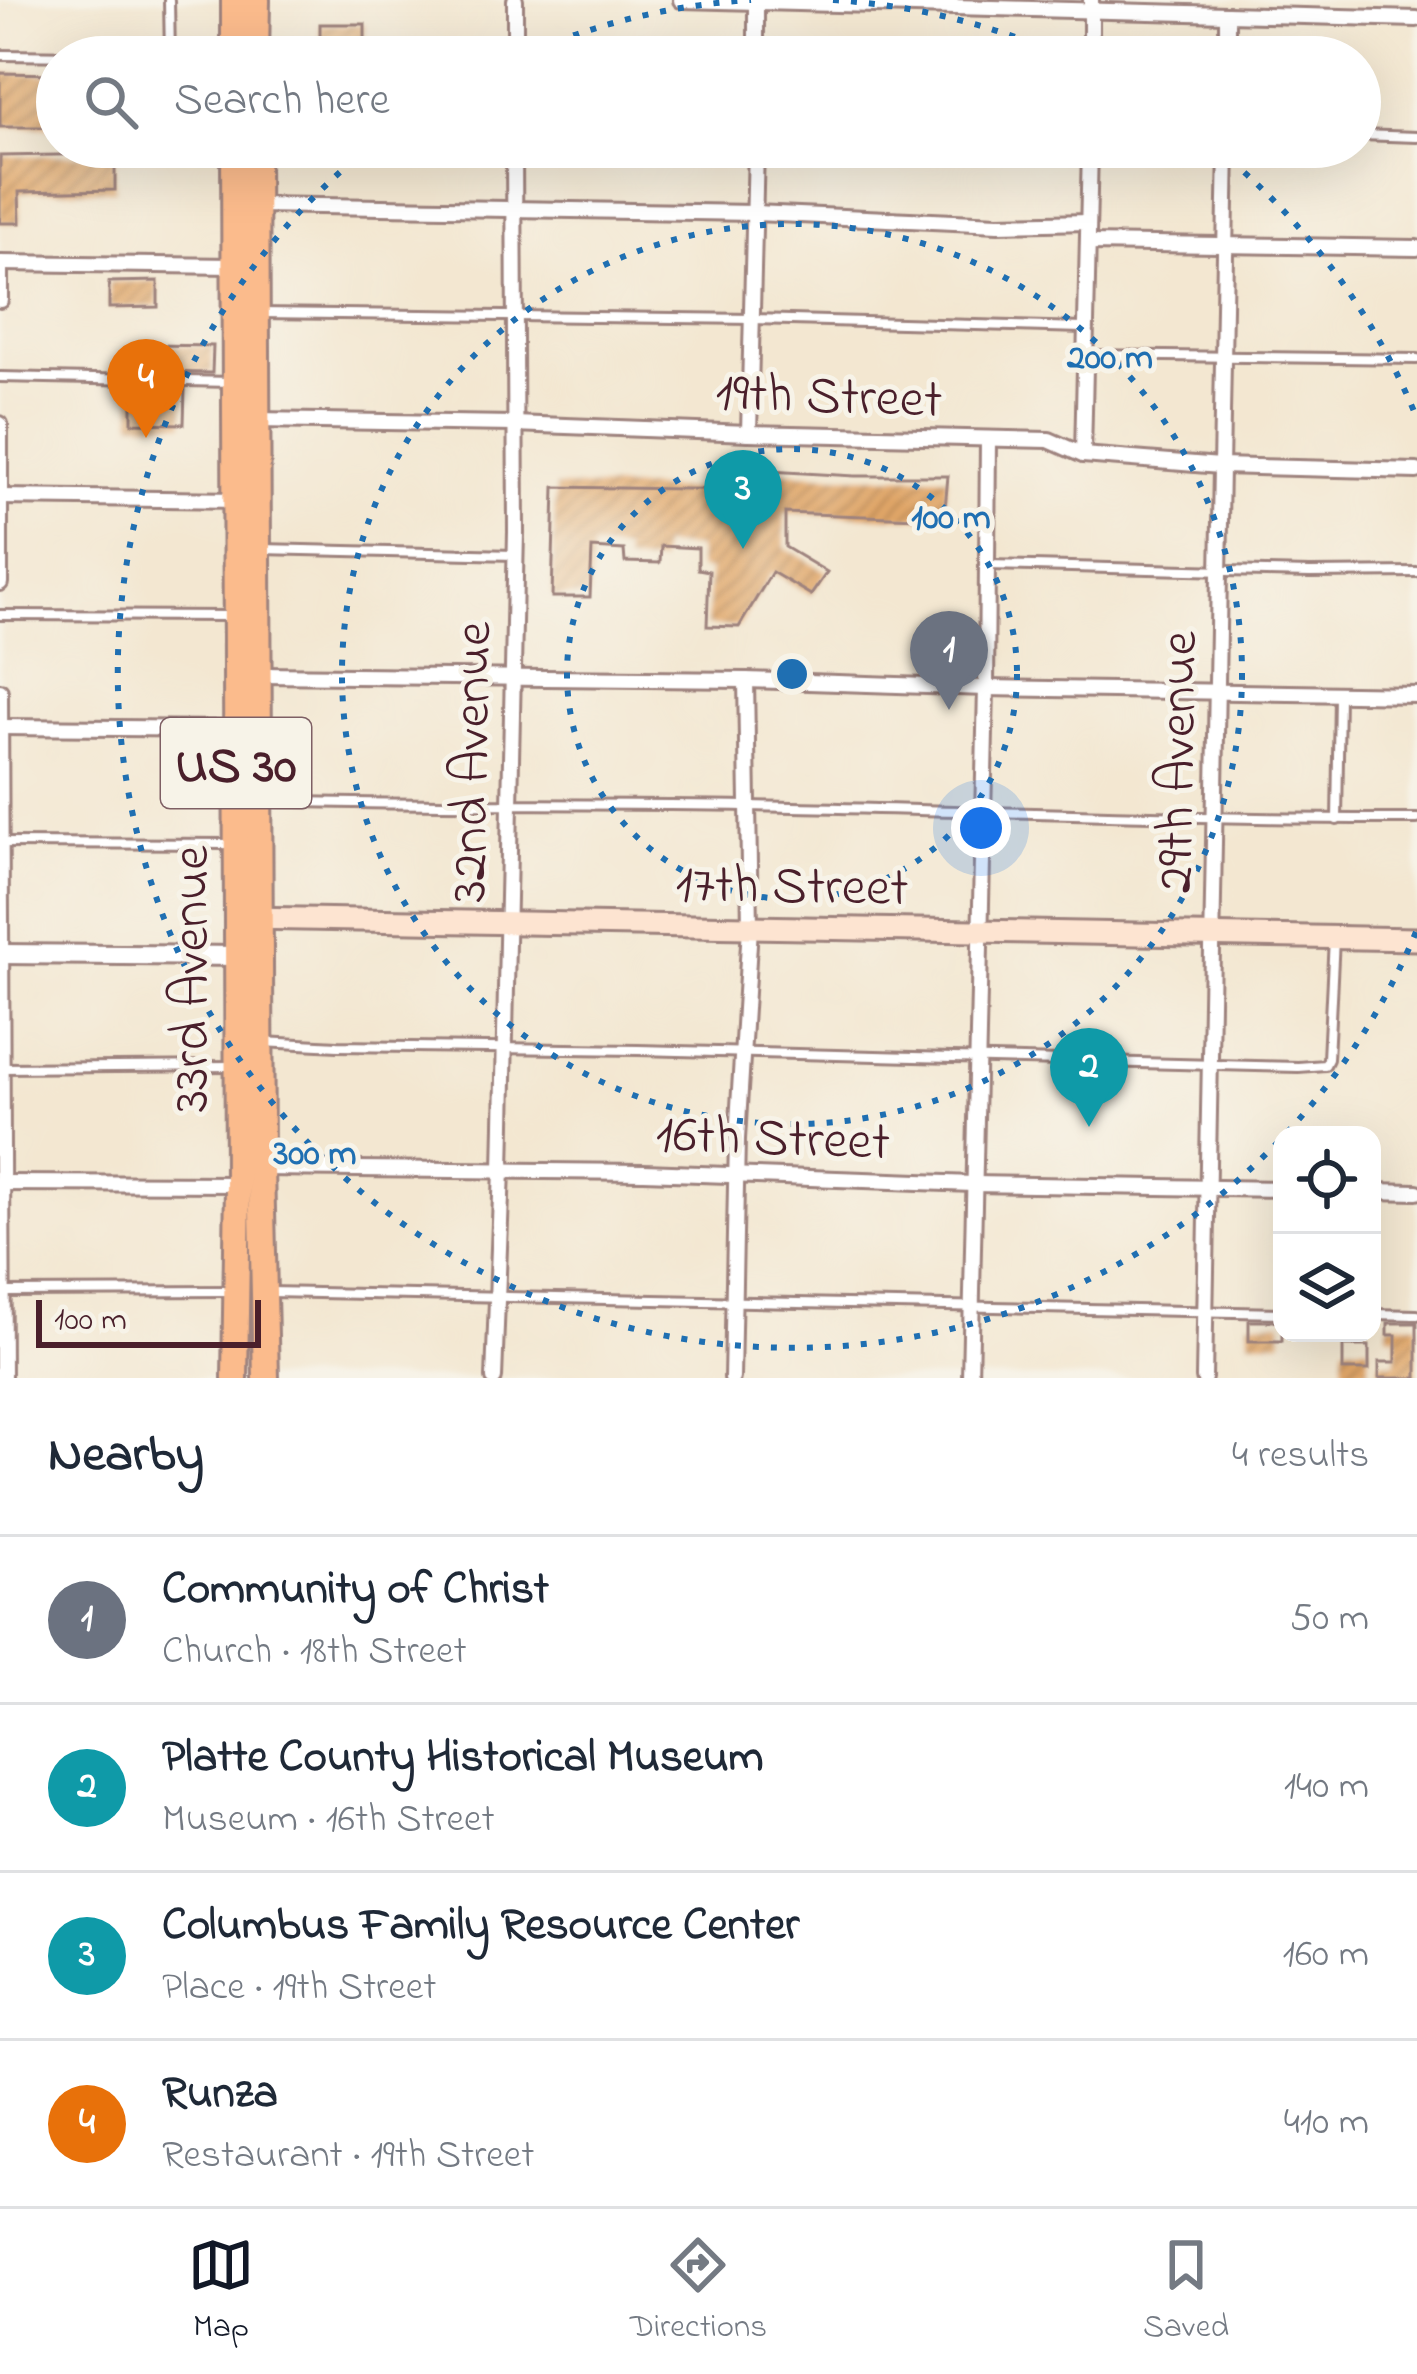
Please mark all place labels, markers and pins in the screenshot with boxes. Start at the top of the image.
pin: 4 [107,339,185,438]
pin: 3 [704,450,782,549]
pin: 1 [910,611,988,710]
centre of rings [771,653,813,695]
pin: 2 [1050,1028,1128,1127]

